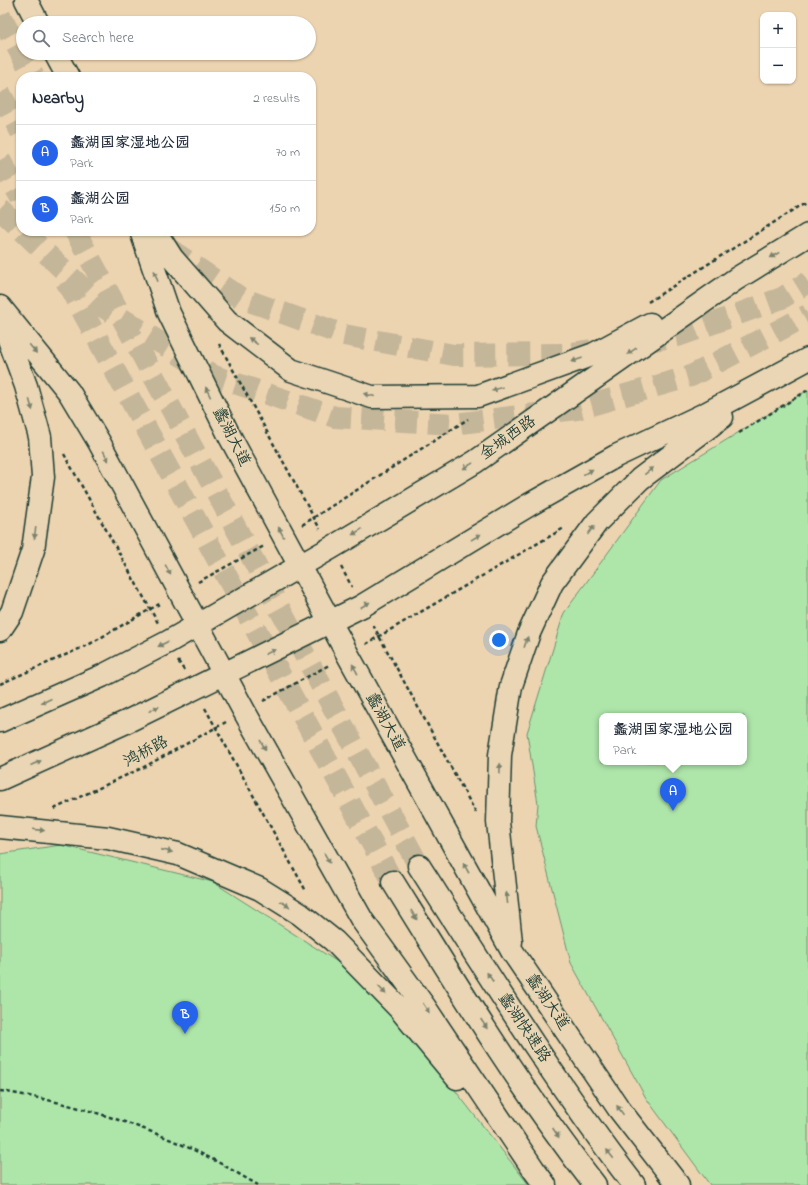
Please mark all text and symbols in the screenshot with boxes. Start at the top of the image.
map controls [760,12,796,84]
button: + [760,12,796,48]
search box [16,16,316,60]
icon: search [30,27,52,49]
text: Search here [62,27,134,49]
button: − [760,48,796,84]
text: Nearby [32,86,84,111]
text: 2 results [253,89,300,108]
text: 蠡湖国家湿地公园 [70,132,190,154]
text: A [41,143,49,162]
text: 70 m [276,143,300,162]
text: Park [70,154,94,173]
text: 蠡湖公园 [70,188,130,210]
text: B [41,199,49,218]
text: 150 m [269,199,300,218]
text: Park [70,210,94,229]
one-way arrow [770,251,780,259]
one-way arrow [153,270,159,282]
one-way arrow [247,337,258,345]
one-way arrow [29,343,38,354]
one-way arrow [627,347,637,355]
one-way arrow [571,358,583,364]
one-way arrow [205,386,211,398]
one-way arrow [491,386,503,392]
one-way arrow [363,392,375,398]
one-way arrow [29,399,35,411]
street label: 蠡湖大道 [206,403,256,471]
street label: 金城西路 [475,410,541,466]
one-way arrow [103,450,110,461]
one-way arrow [462,462,474,469]
one-way arrow [644,467,655,475]
one-way arrow [582,468,594,475]
one-way arrow [587,525,595,536]
one-way arrow [278,526,285,537]
one-way arrow [32,527,38,539]
one-way arrow [351,529,363,536]
one-way arrow [470,534,482,541]
one-way arrow [164,564,171,576]
one-way arrow [359,601,371,608]
your location [489,630,509,650]
one-way arrow [523,636,529,648]
one-way arrow [157,641,169,648]
one-way arrow [265,649,276,655]
one-way arrow [352,663,359,675]
street label: 蠡湖大道 [359,688,411,756]
one-way arrow [40,697,52,704]
one-way arrow [148,706,159,712]
popup [599,713,747,765]
text: 蠡湖国家湿地公园 [613,719,733,741]
street label: 鸿桥路 [119,730,173,774]
one-way arrow [260,739,267,751]
text: Park [613,741,636,760]
one-way arrow [30,760,41,766]
one-way arrow [497,762,503,775]
pin: A [660,778,686,811]
one-way arrow [33,827,45,833]
one-way arrow [161,849,173,855]
one-way arrow [324,852,331,864]
one-way arrow [463,862,470,874]
one-way arrow [504,892,510,904]
one-way arrow [279,901,291,908]
one-way arrow [410,910,418,920]
street label: 蠡湖大道 [519,969,575,1035]
one-way arrow [486,972,494,982]
one-way arrow [377,985,387,995]
street label: 蠡湖快速路 [492,988,556,1068]
pin: B [172,1001,198,1034]
one-way arrow [422,1003,430,1014]
one-way arrow [480,1019,488,1030]
one-way arrow [616,1104,624,1115]
one-way arrow [552,1128,560,1138]
one-way arrow [606,1149,615,1160]

